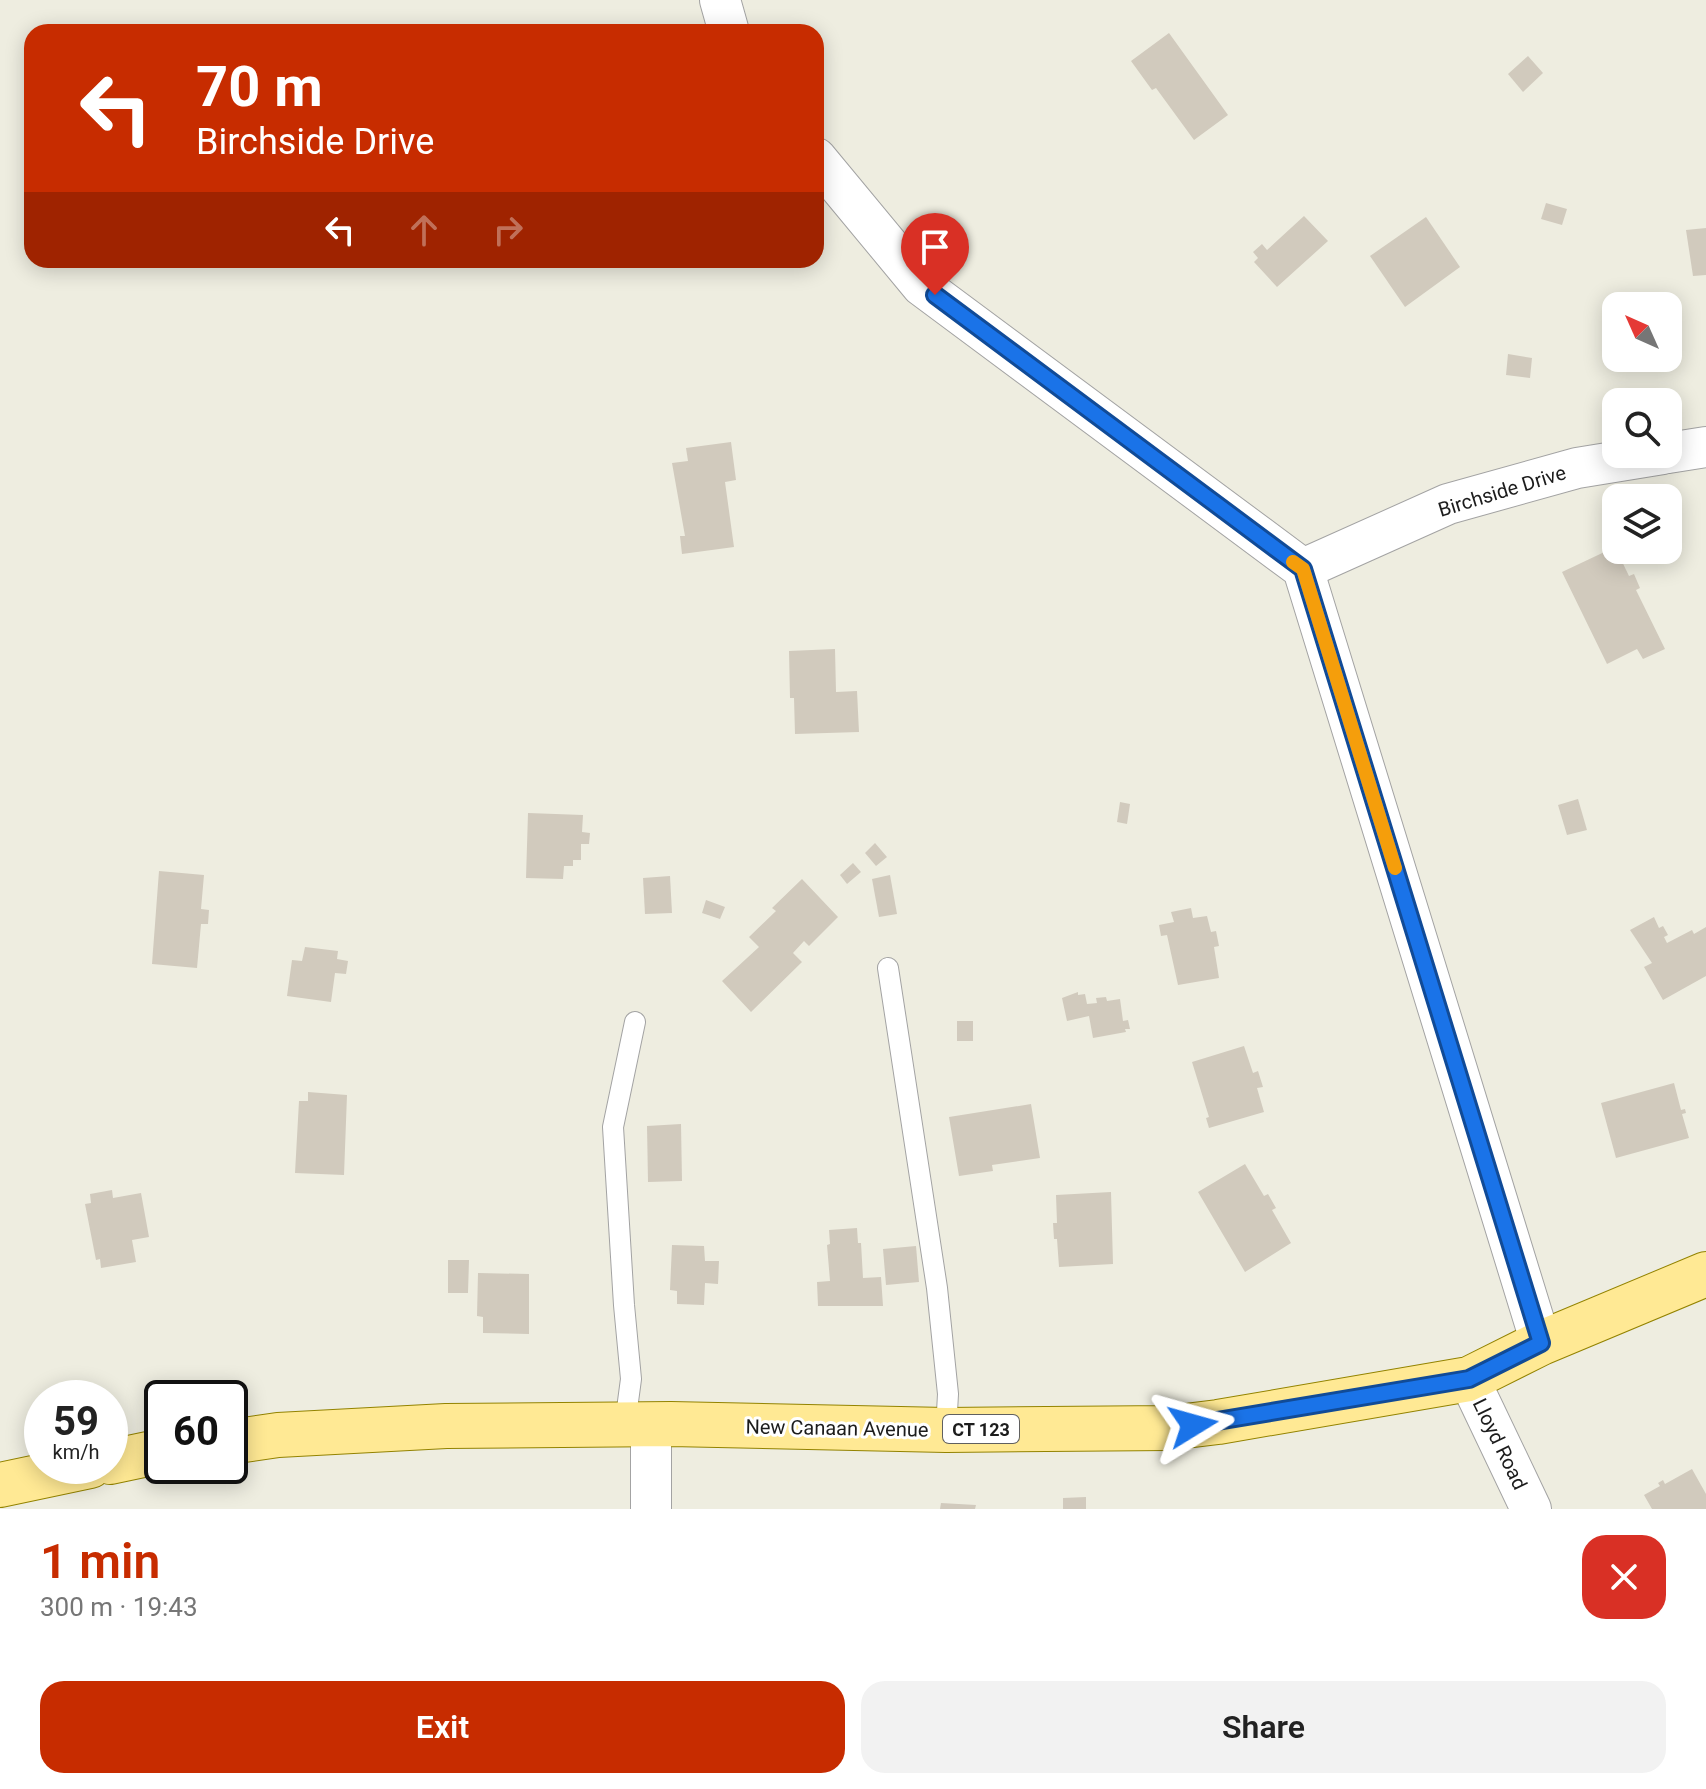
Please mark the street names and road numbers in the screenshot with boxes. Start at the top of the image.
street label: Birchside Drive [1435,460,1569,522]
street label: Lloyd Road [1468,1395,1532,1493]
street label: New Canaan Avenue [745,1414,929,1442]
road number: CT 123 [943,1415,1019,1443]

